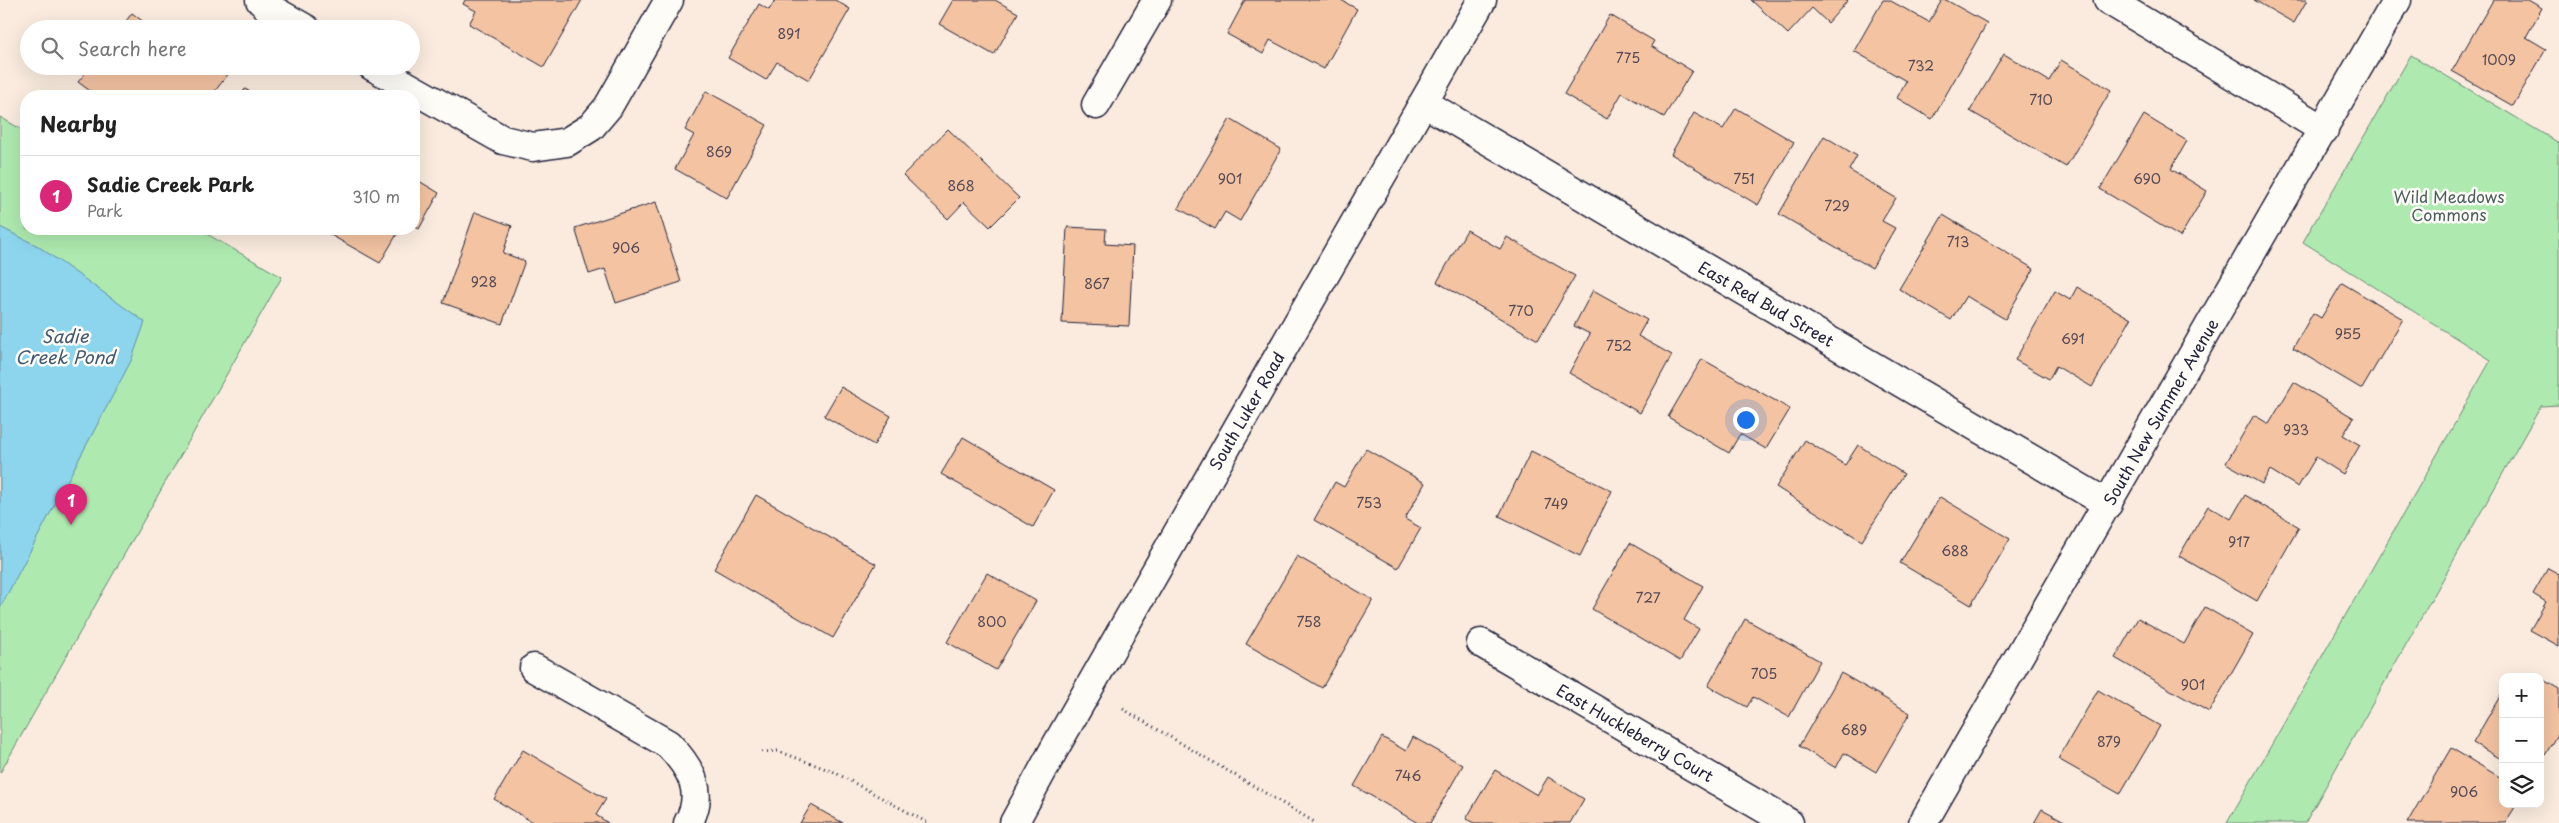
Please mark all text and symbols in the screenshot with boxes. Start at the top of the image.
search box [20,20,420,75]
house number: 891 [777,23,801,44]
icon: search [38,34,66,62]
text: Search here [78,34,187,62]
house number: 775 [1616,47,1640,68]
house number: 1009 [2482,49,2516,70]
house number: 732 [1908,55,1934,76]
house number: 710 [2029,89,2053,110]
text: Nearby [40,107,117,139]
house number: 869 [706,141,732,162]
house number: 901 [1218,168,1242,189]
house number: 751 [1733,168,1755,189]
house number: 690 [2133,168,2161,189]
text: Sadie Creek Park [87,170,254,198]
house number: 868 [947,175,975,196]
text: 1 [52,184,60,208]
text: 310 m [352,184,400,208]
park label: Wild Meadows Commons [2394,184,2504,226]
house number: 729 [1824,195,1850,216]
text: Park [87,198,123,222]
house number: 713 [1947,231,1969,252]
house number: 906 [612,237,640,258]
street label: East Red Bud Street [1694,254,1839,352]
house number: 928 [471,271,497,292]
house number: 867 [1084,273,1110,294]
house number: 770 [1508,300,1534,321]
street label: South New Summer Avenue [2097,314,2224,509]
water label: Sadie Creek Pond [15,322,118,370]
house number: 955 [2335,323,2361,344]
house number: 691 [2061,328,2085,349]
house number: 752 [1606,335,1632,356]
street label: South Luker Road [1203,347,1290,474]
your location [1733,407,1759,433]
house number: 933 [2283,419,2309,440]
pin: 1 [55,484,87,525]
house number: 753 [1356,492,1382,513]
house number: 749 [1544,493,1568,514]
house number: 917 [2228,531,2250,552]
house number: 688 [1941,540,1969,561]
house number: 727 [1635,587,1661,608]
house number: 800 [977,611,1007,632]
house number: 758 [1296,611,1322,632]
house number: 705 [1751,663,1777,684]
map controls [2499,673,2544,808]
button: + [2499,673,2544,718]
house number: 901 [2181,674,2205,695]
street label: East Huckleberry Court [1553,677,1719,787]
button: − [2499,718,2544,763]
house number: 689 [1841,719,1867,740]
house number: 879 [2097,731,2121,752]
button: layers [2499,763,2544,808]
house number: 746 [1395,765,1421,786]
house number: 906 [2450,781,2478,802]

